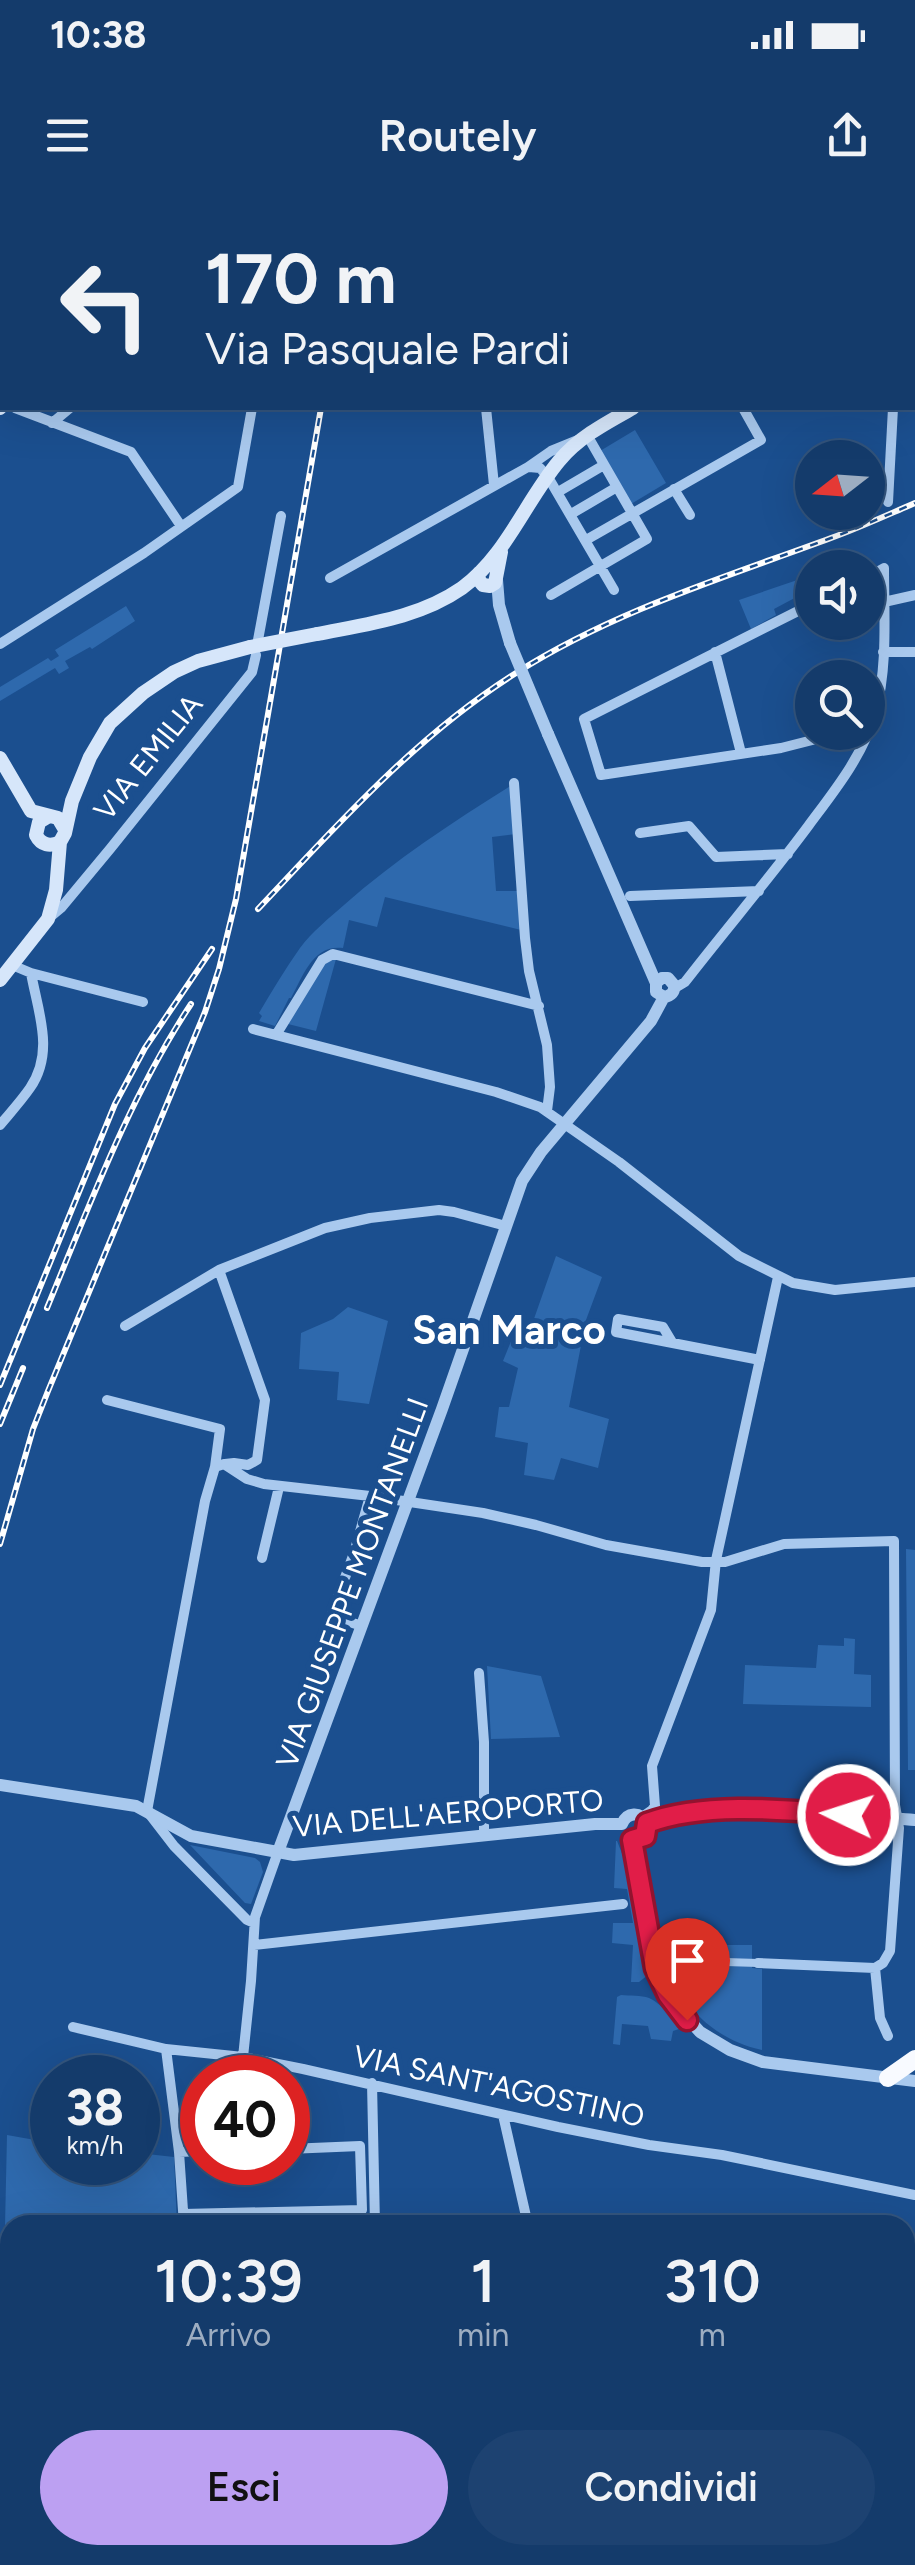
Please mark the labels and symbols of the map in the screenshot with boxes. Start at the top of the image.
north arrow [795,440,885,530]
street label: VIA EMILIA [86,686,211,828]
district label: San Marco [412,1306,606,1354]
street label: VIA GIUSEPPE MONTANELLI [268,1393,436,1773]
position arrow [796,1763,900,1867]
street label: VIA DELL'AEROPORTO [291,1781,605,1845]
pin [645,1918,730,2021]
street label: VIA SANT'AGOSTINO [350,2037,648,2135]
speed limit sign: 40 [180,2055,310,2185]

